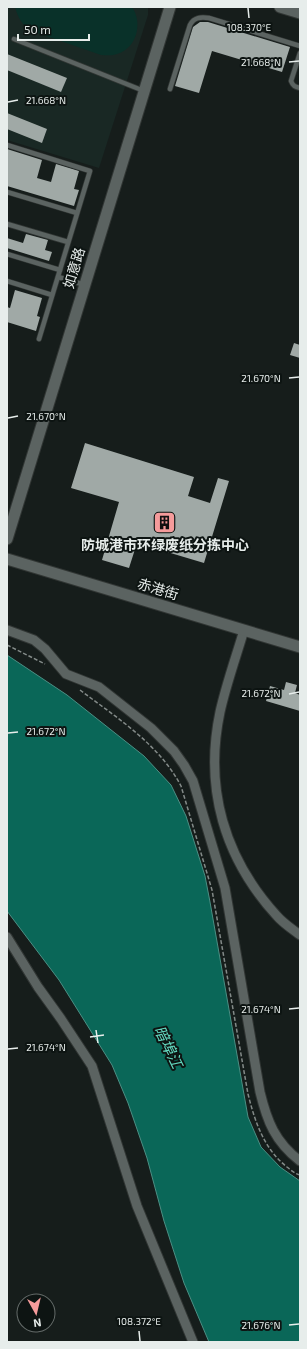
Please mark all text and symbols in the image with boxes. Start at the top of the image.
scale bar [18,16,89,42]
text: 108.370°E [227,21,272,33]
text: 50 m [24,22,51,36]
text: 21.668°N [241,56,281,68]
text: 21.668°N [26,94,66,106]
street label: 如意路 [59,245,88,290]
text: 21.670°N [241,372,281,384]
text: 21.670°N [26,410,66,422]
building icon: 防城港市环绿废纸分拣中心 [152,510,178,536]
place label: 防城港市环绿废纸分拣中心 [81,536,249,553]
street label: 赤港街 [136,574,181,603]
text: 21.672°N [241,687,281,699]
text: 21.672°N [26,725,66,737]
text: 21.674°N [241,1003,281,1015]
water label: 暗埠江 [151,1022,188,1073]
text: 21.674°N [26,1041,66,1053]
north arrow [16,1293,56,1333]
text: 108.372°E [117,1315,161,1327]
text: N [33,1316,42,1330]
text: 21.676°N [241,1319,281,1331]

